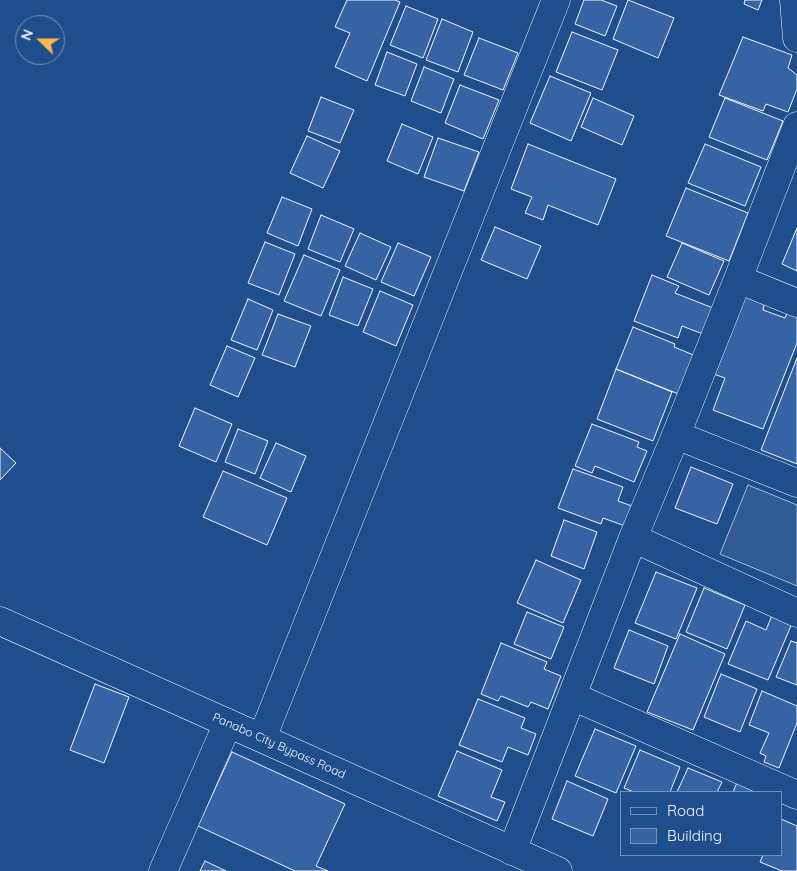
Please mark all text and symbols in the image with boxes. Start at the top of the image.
north arrow [15,15,65,65]
text: N [17,27,37,43]
street label: Panabo City Bypass Road [210,710,348,782]
legend [620,791,782,856]
text: Road [667,801,704,820]
text: Building [667,826,722,845]

